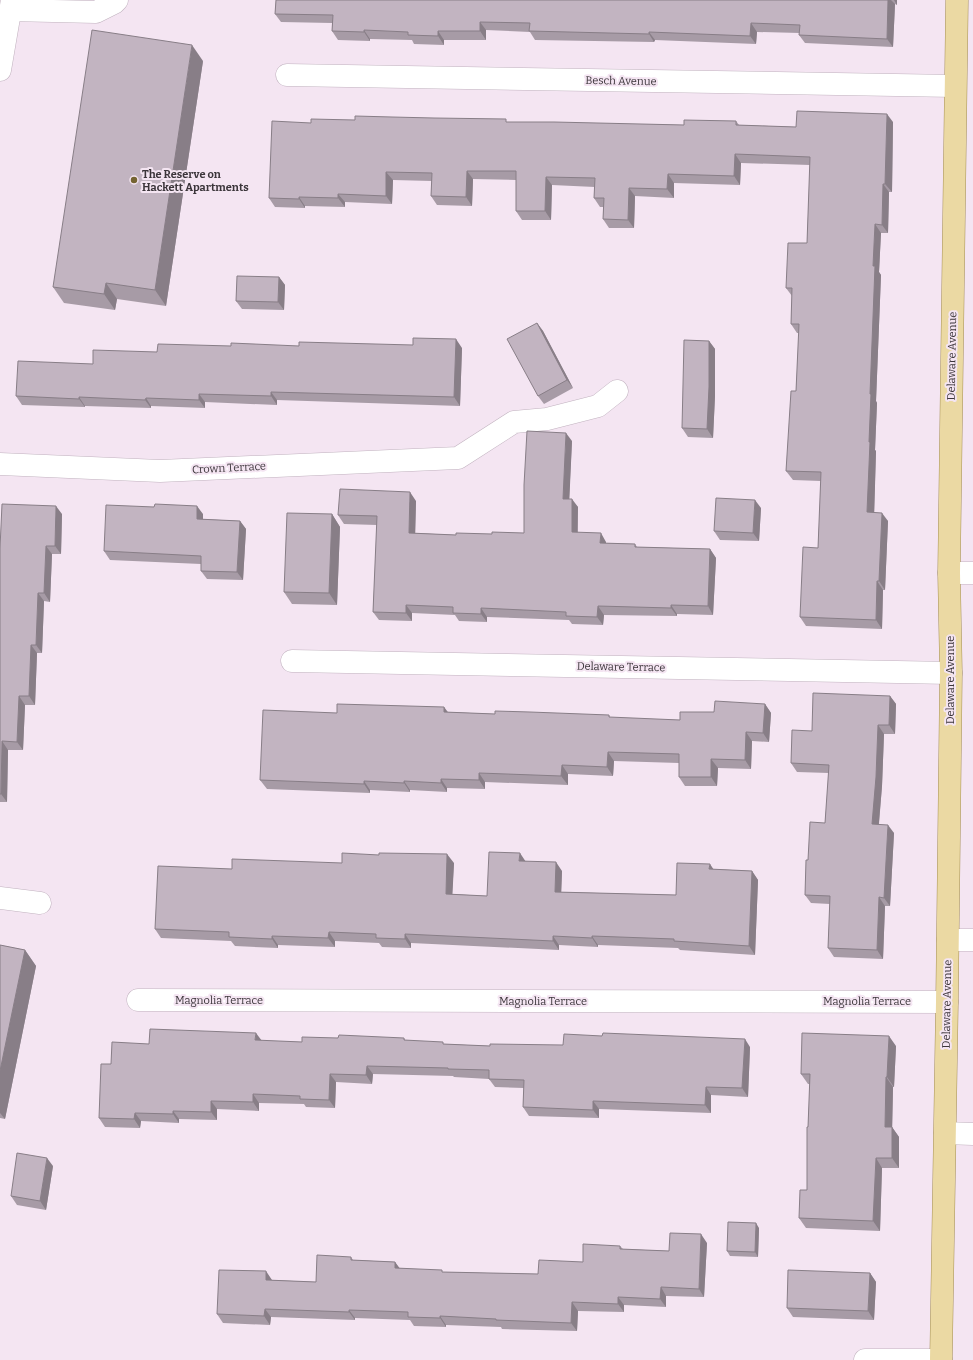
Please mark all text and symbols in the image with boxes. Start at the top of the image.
street label: Besch Avenue [585,74,657,88]
place label: The Reserve on Hackett Apartments [142,168,249,194]
marker: The Reserve on Hackett Apartments [129,175,139,185]
street label: Delaware Avenue [945,312,959,400]
street label: Crown Terrace [192,460,266,476]
street label: Delaware Avenue [944,636,957,724]
street label: Delaware Terrace [577,660,665,674]
street label: Delaware Avenue [940,960,954,1048]
street label: Magnolia Terrace [175,994,263,1007]
street label: Magnolia Terrace [499,995,587,1008]
street label: Magnolia Terrace [823,995,911,1008]

